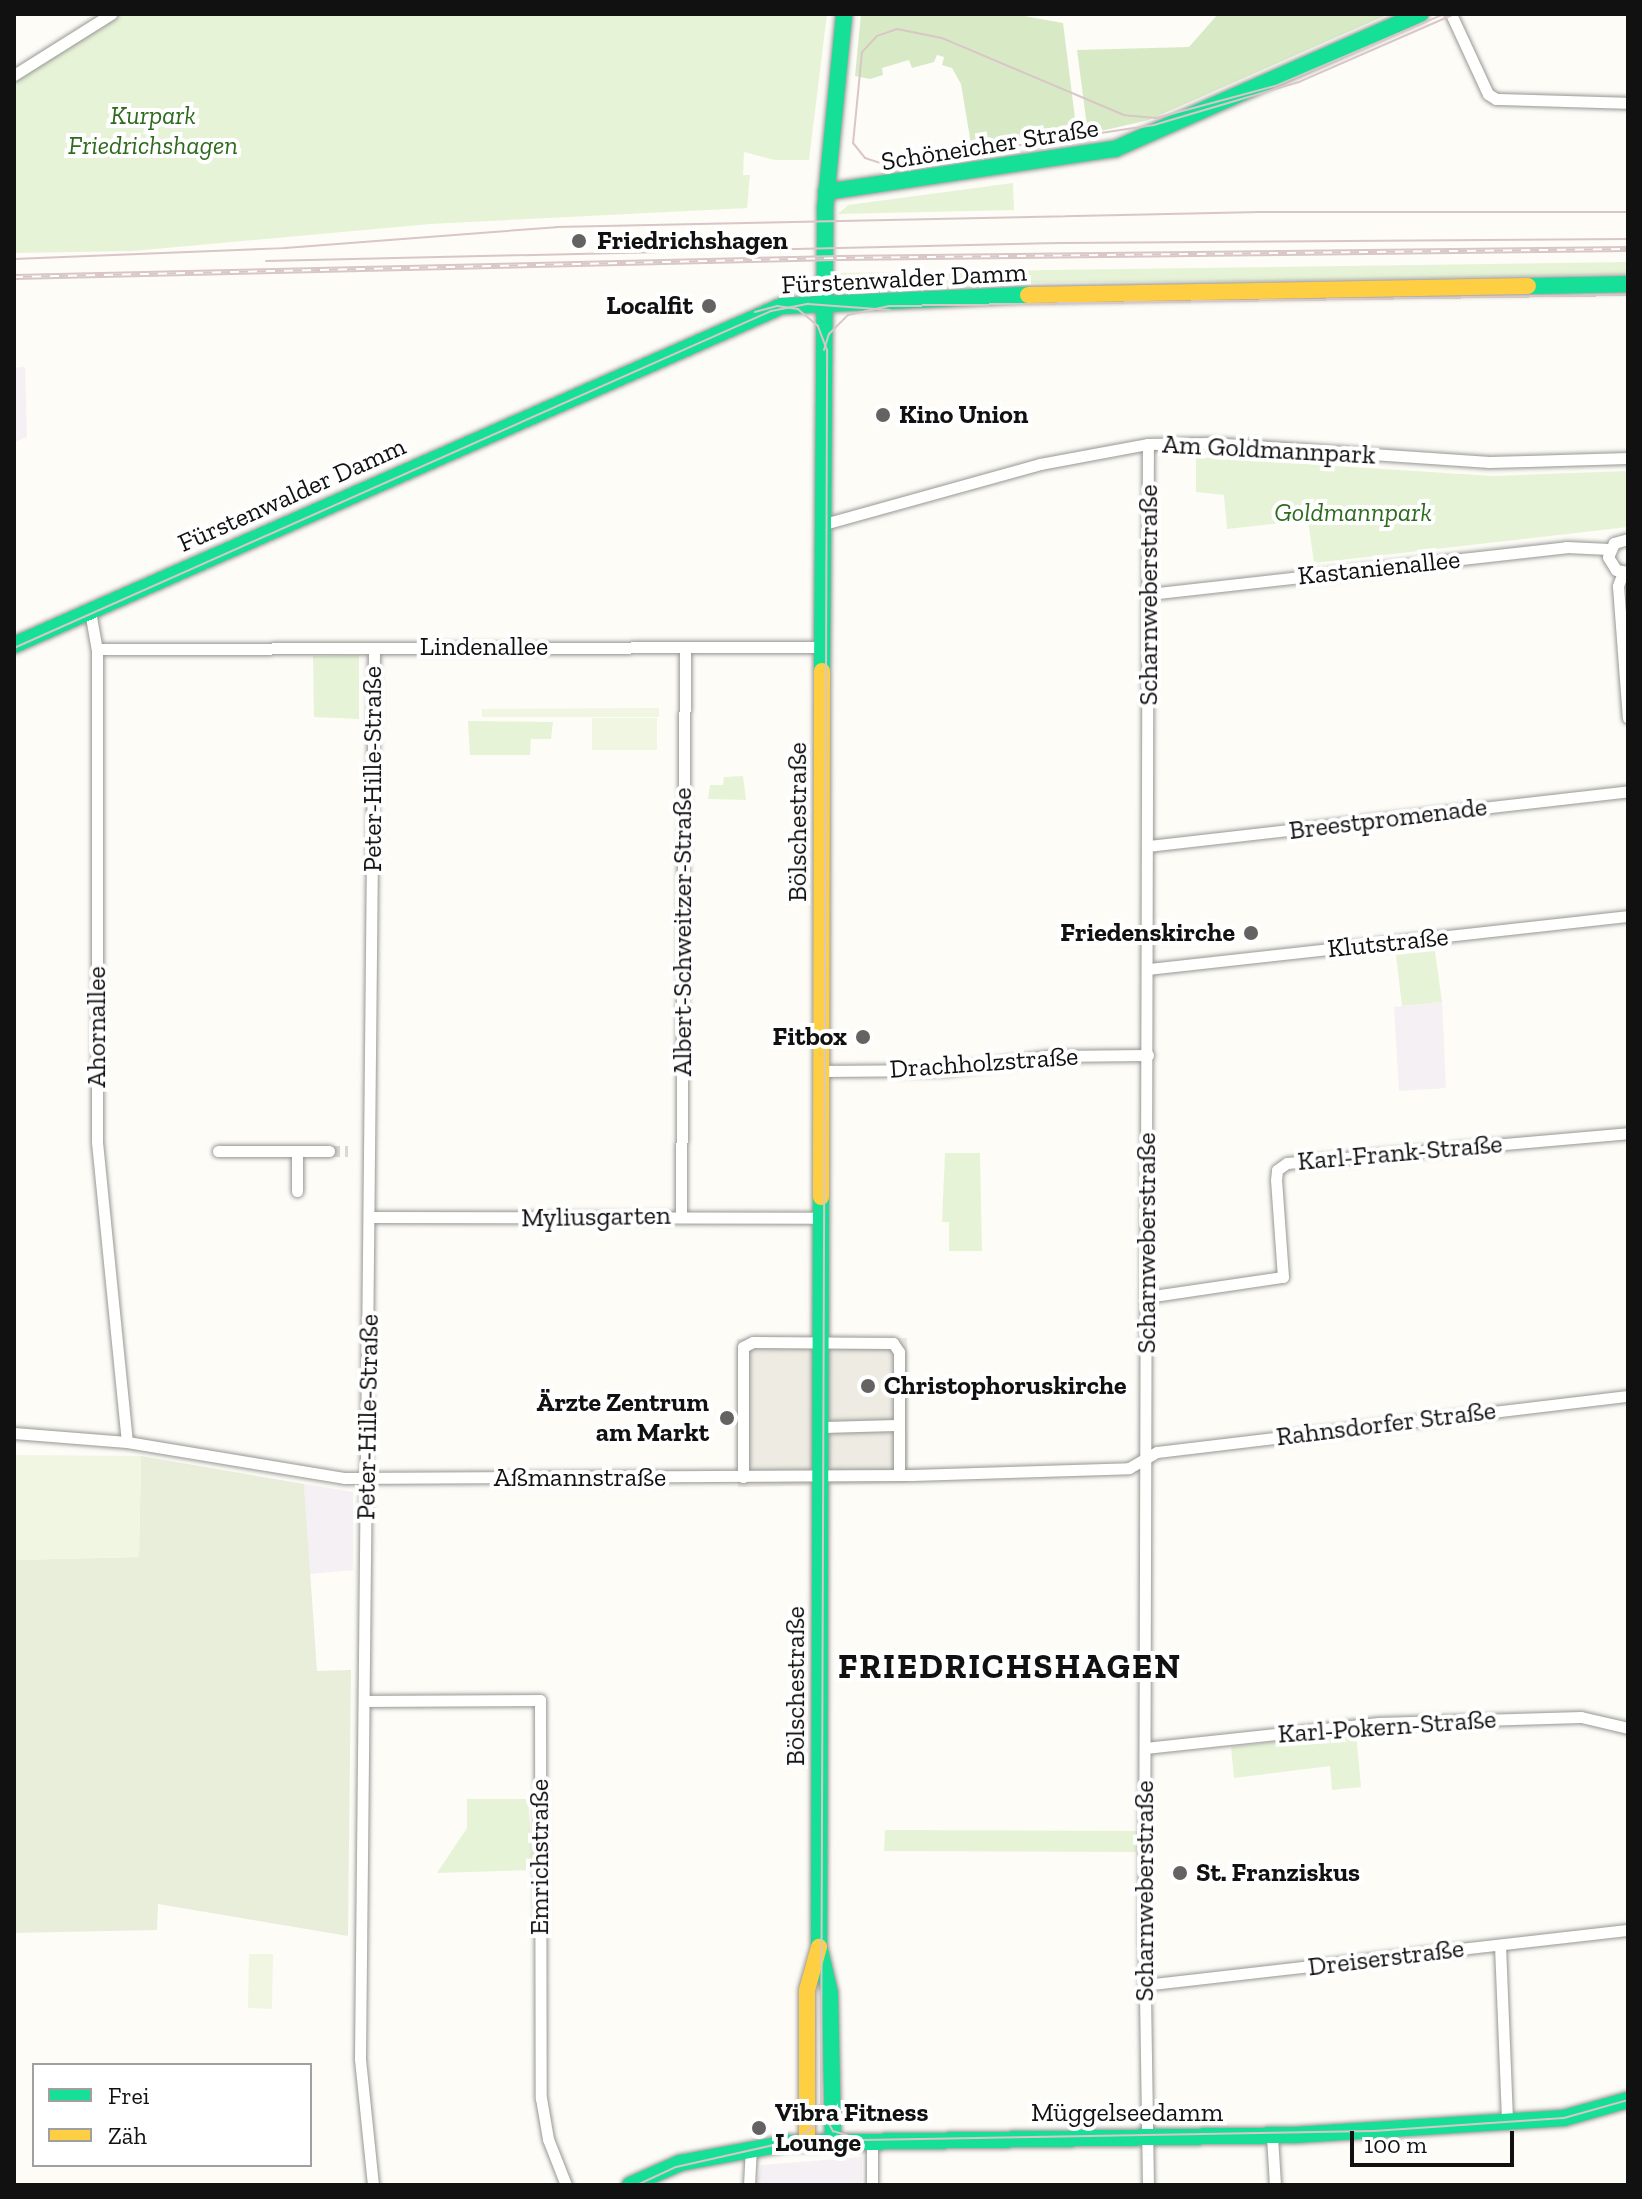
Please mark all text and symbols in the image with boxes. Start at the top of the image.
park label: Kurpark Friedrichshagen [68,100,238,162]
street label: Schöneicher Straße [879,112,1101,178]
place label: Friedrichshagen [597,225,788,257]
marker: Friedrichshagen [568,230,590,252]
street label: Fürstenwalder Damm [780,257,1028,301]
place label: Localfit [606,290,693,322]
marker: Localfit [700,297,718,315]
place label: Kino Union [899,399,1028,431]
marker: Kino Union [874,406,892,424]
street label: Am Goldmannpark [1162,429,1376,471]
street label: Fürstenwalder Damm [173,431,411,559]
street label: Scharnweberstraße [1133,485,1165,705]
park label: Goldmannpark [1274,497,1432,529]
street label: Kastanienallee [1296,544,1462,592]
street label: Lindenallee [420,631,548,663]
street label: Peter-Hille-Straße [357,666,389,872]
street label: Bölschestraße [782,742,814,902]
street label: Albert-Schweitzer-Straße [667,788,699,1076]
street label: Breestpromenade [1287,791,1489,847]
place label: Friedenskirche [1060,917,1235,949]
street label: Klutstraße [1326,921,1450,965]
marker: Friedenskirche [1242,924,1260,942]
street label: Ahornallee [81,966,113,1088]
place label: Fitbox [773,1021,847,1053]
marker: Fitbox [854,1028,872,1046]
street label: Drachholzstraße [889,1041,1079,1085]
street label: Karl-Frank-Straße [1296,1129,1504,1177]
street label: Scharnweberstraße [1131,1133,1163,1353]
street label: Myliusgarten [521,1200,671,1234]
street label: Peter-Hille-Straße [351,1314,385,1520]
place label: Christophoruskirche [884,1370,1127,1402]
marker: Christophoruskirche [859,1377,877,1395]
place label: Ärzte Zentrum am Markt [537,1387,709,1448]
street label: Rahnsdorfer Straße [1274,1395,1498,1453]
marker: Ärzte Zentrum am Markt [716,1407,738,1429]
street label: Aßmannstraße [494,1462,666,1494]
street label: Bölschestraße [780,1606,812,1766]
district label: FRIEDRICHSHAGEN [838,1647,1182,1687]
street label: Karl-Pokern-Straße [1277,1704,1497,1750]
street label: Emrichstraße [524,1779,556,1935]
street label: Scharnweberstraße [1129,1781,1161,2001]
place label: St. Franziskus [1196,1857,1360,1889]
marker: St. Franziskus [1171,1864,1189,1882]
street label: Dreiserstraße [1306,1933,1466,1983]
legend [32,2063,312,2167]
text: Frei [108,2081,149,2110]
place label: Vibra Fitness Lounge [775,2097,928,2158]
street label: Müggelseedamm [1031,2097,1223,2129]
scale bar [1354,2115,1518,2165]
marker: Vibra Fitness Lounge [750,2119,768,2137]
text: Zäh [108,2121,147,2150]
text: 100 m [1364,2130,1427,2159]

